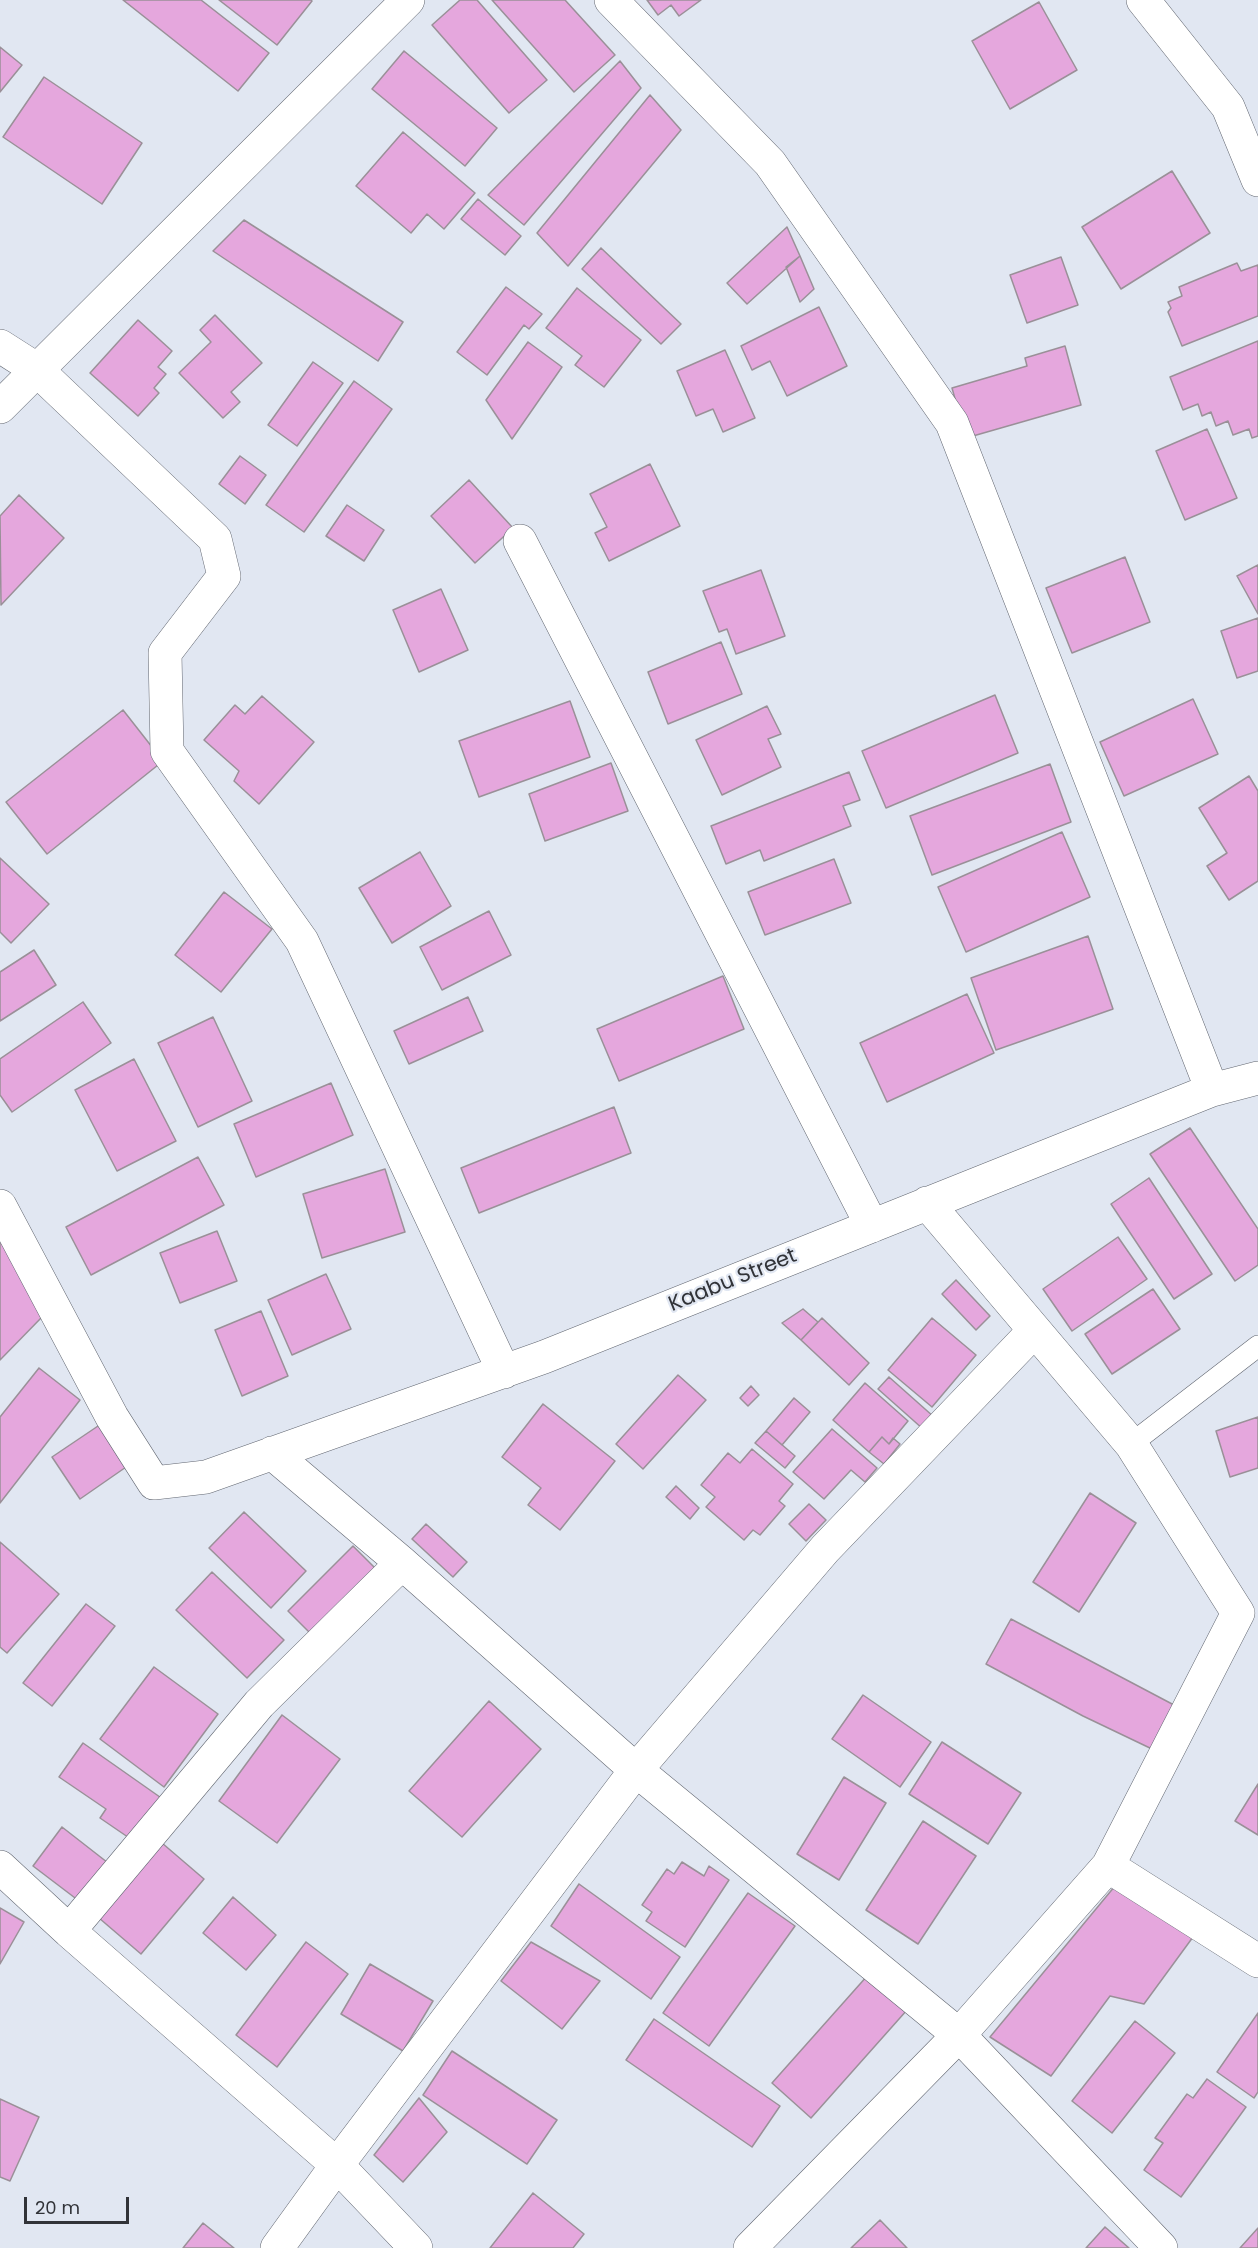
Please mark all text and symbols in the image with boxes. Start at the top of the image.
street label: Kaabu Street [665,1244,801,1318]
scale bar [27,2185,132,2223]
text: 20 m [35,2195,80,2220]

